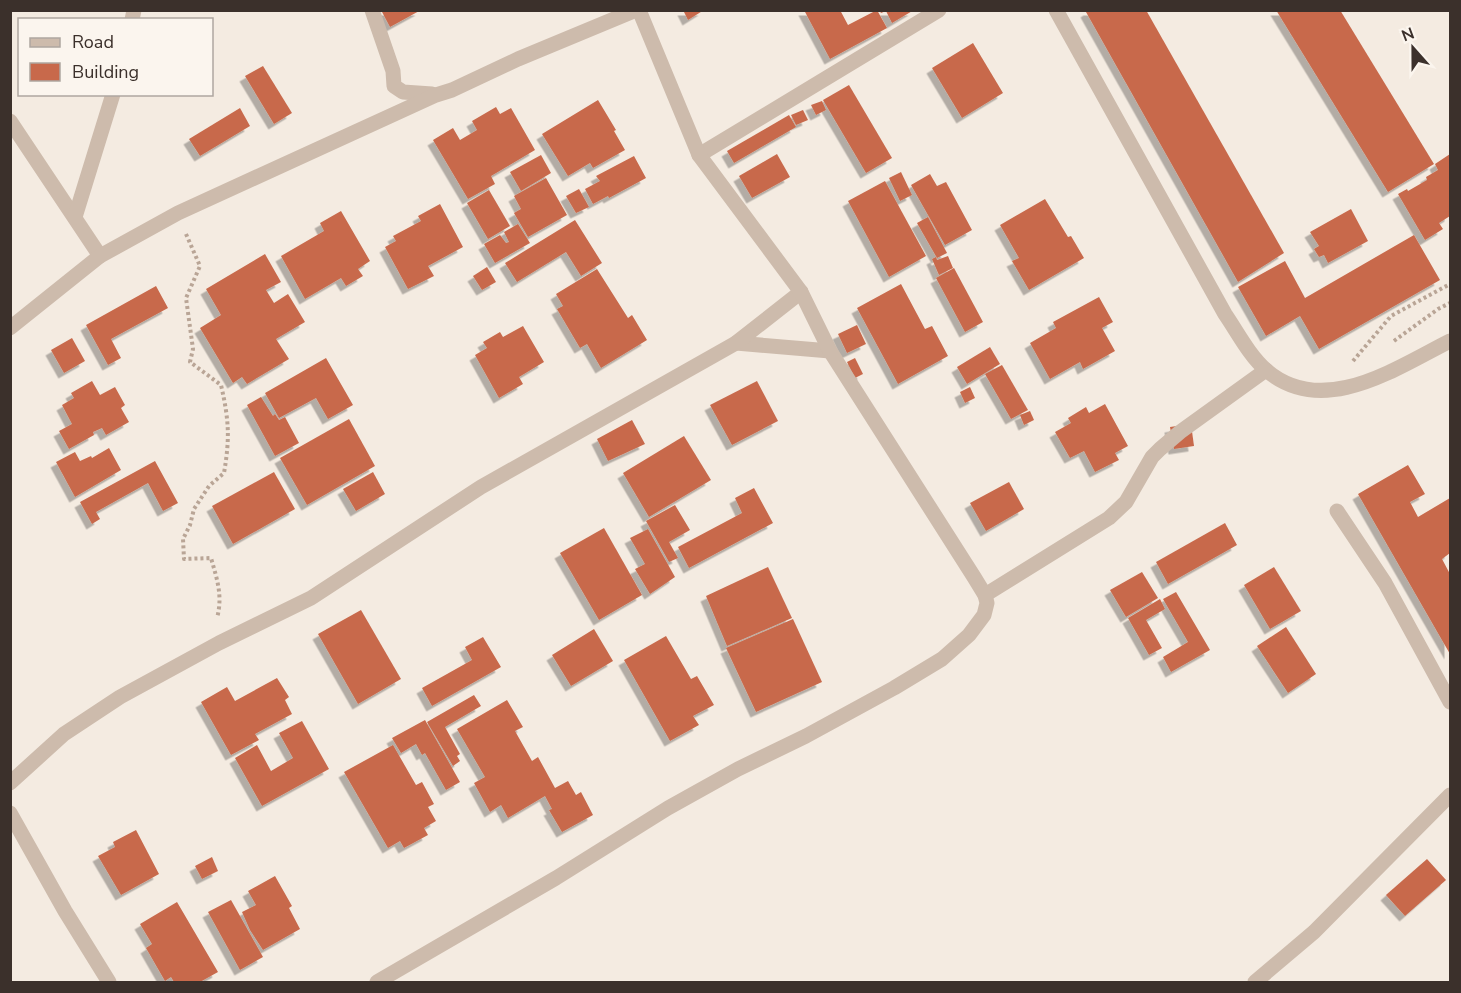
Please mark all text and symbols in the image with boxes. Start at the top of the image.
legend [18,18,213,96]
north arrow [1383,18,1443,78]
text: N [1398,23,1418,47]
text: Road [72,30,114,54]
text: Building [72,60,139,84]

